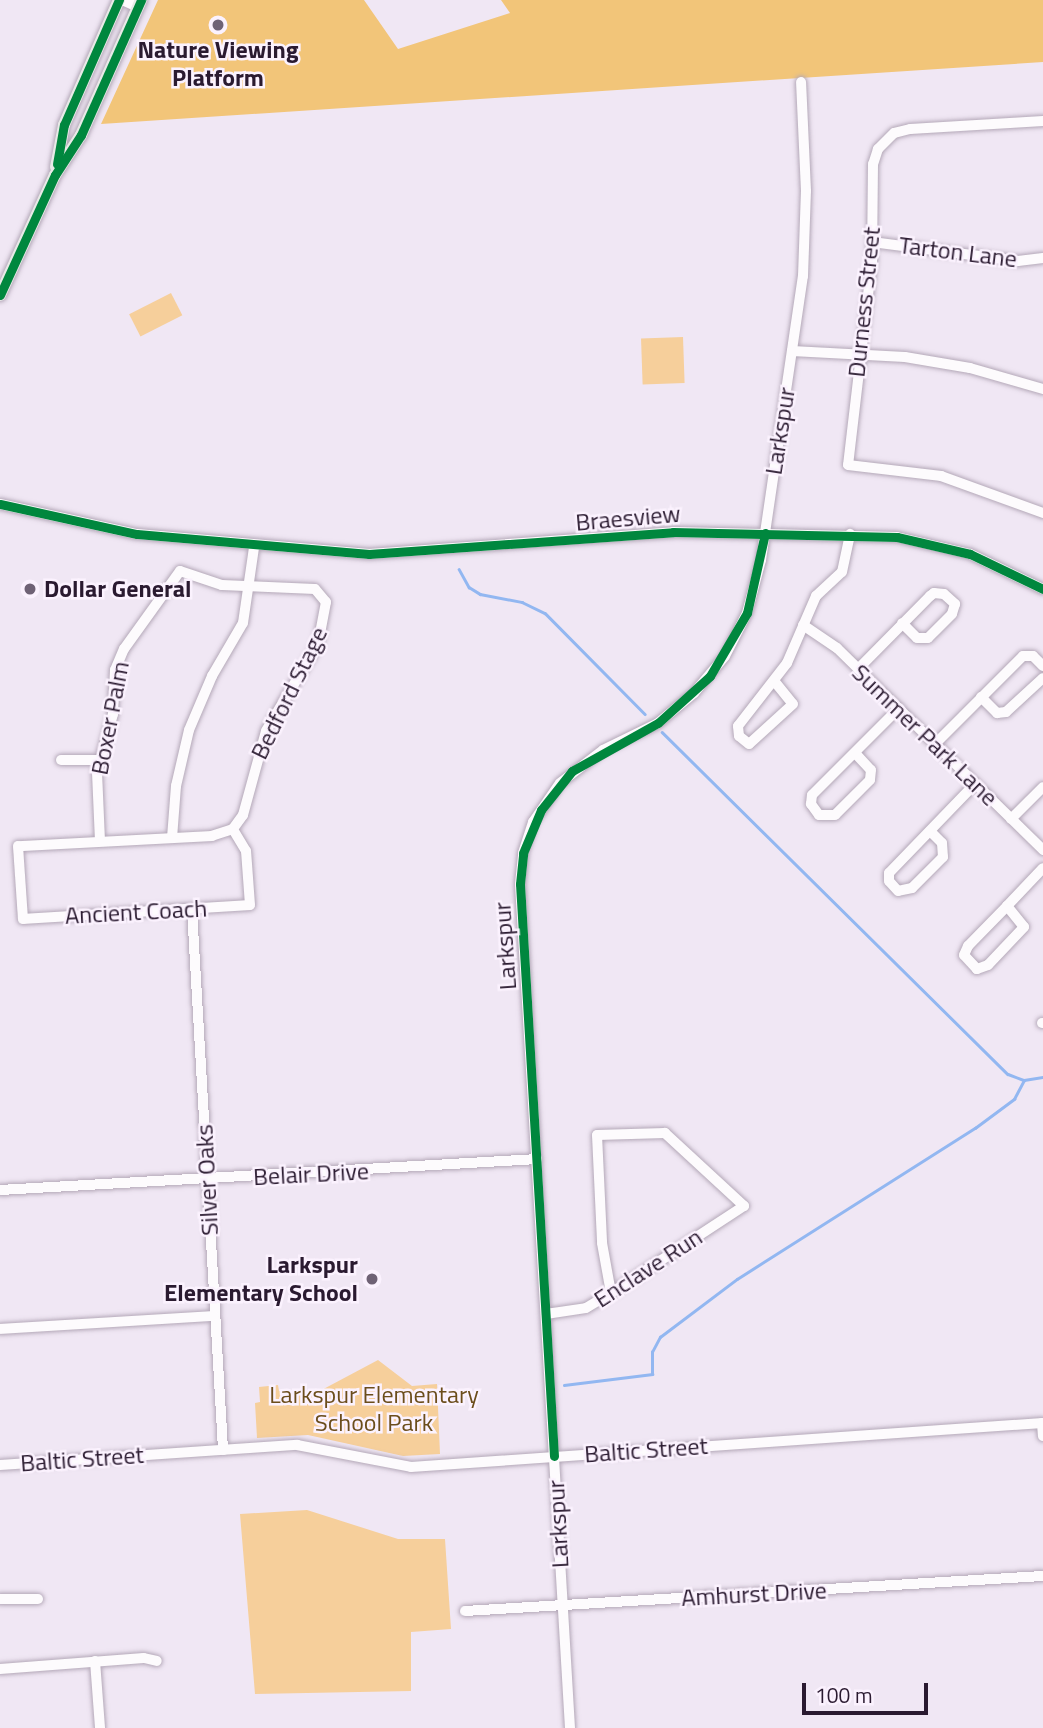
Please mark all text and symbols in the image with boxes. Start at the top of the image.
marker: Nature Viewing Platform [210,17,226,33]
place label: Nature Viewing Platform [137,36,299,92]
street label: Durness Street [842,225,886,379]
street label: Tarton Lane [897,230,1019,274]
street label: Larkspur [759,385,801,477]
street label: Braesview [574,499,682,537]
place label: Dollar General [44,575,192,603]
marker: Dollar General [22,581,38,597]
street label: Bedford Stage [245,622,333,764]
street label: Summer Park Lane [846,658,1004,812]
street label: Boxer Palm [85,659,135,777]
street label: Ancient Coach [64,894,208,930]
street label: Larkspur [488,901,522,991]
street label: Silver Oaks [190,1124,224,1236]
street label: Belair Drive [252,1157,370,1191]
street label: Enclave Run [589,1222,707,1314]
place label: Larkspur Elementary School [164,1251,358,1307]
marker: Larkspur Elementary School [364,1271,380,1287]
park label: Larkspur Elementary School Park [269,1381,479,1437]
street label: Baltic Street [583,1431,709,1469]
street label: Baltic Street [19,1440,145,1478]
street label: Larkspur [541,1479,575,1569]
street label: Amhurst Drive [681,1576,827,1612]
scale bar [805,1668,931,1712]
text: 100 m [815,1679,872,1711]

